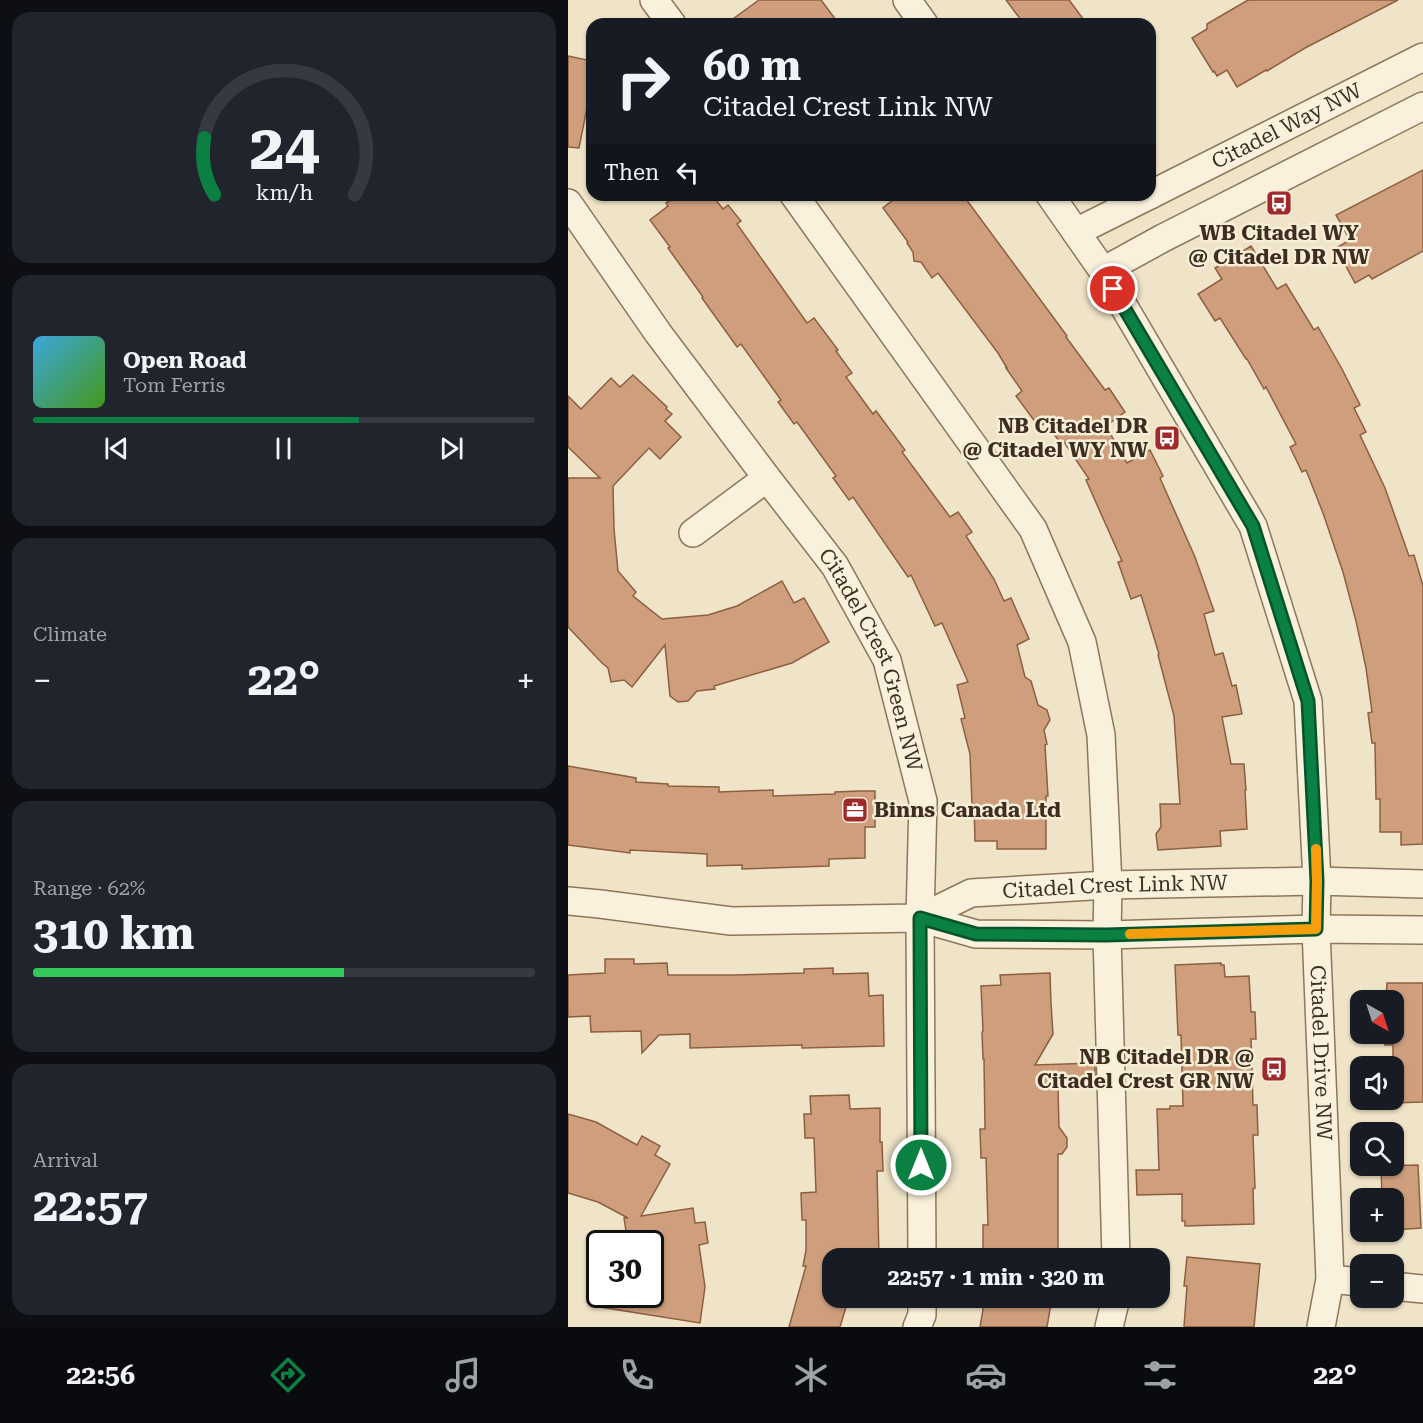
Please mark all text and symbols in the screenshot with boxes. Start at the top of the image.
text: 60 m [703,41,801,90]
icon: right [604,42,682,120]
street label: Citadel Way NW [1208,78,1366,174]
text: Citadel Crest Link NW [703,91,993,123]
text: 24 [249,111,319,184]
icon: left [671,156,704,189]
text: Then [604,160,659,185]
text: km/h [255,180,313,205]
bus stop icon: WB Citadel WY @ Citadel DR NW [1264,188,1294,218]
place label: WB Citadel WY @ Citadel DR NW [1188,221,1370,269]
pin [1087,263,1138,314]
icon: arrive [1096,272,1129,305]
text: Open Road [123,348,246,373]
text: Tom Ferris [123,373,225,397]
place label: NB Citadel DR @ Citadel WY NW [963,414,1148,462]
bus stop icon: NB Citadel DR @ Citadel WY NW [1152,423,1182,453]
icon: previous [100,432,133,465]
icon: pause [267,432,300,465]
icon: next [435,432,468,465]
street label: Citadel Crest Green NW [814,544,927,774]
text: Climate [33,622,107,646]
text: 22° [248,653,320,706]
text: − [33,661,51,700]
text: + [517,661,535,700]
office icon: Binns Canada Ltd [840,795,870,825]
place label: Binns Canada Ltd [874,798,1061,822]
street label: Citadel Crest Link NW [1002,871,1229,903]
text: Range · 62% [33,876,145,900]
text: 310 km [33,907,194,960]
street label: Citadel Drive NW [1305,964,1336,1142]
north arrow [1350,990,1404,1044]
map controls [1350,990,1404,1308]
place label: NB Citadel DR @ Citadel Crest GR NW [1037,1045,1254,1093]
bus stop icon: NB Citadel DR @ Citadel Crest GR NW [1259,1054,1289,1084]
button: sound [1350,1056,1404,1110]
button: search [1350,1122,1404,1176]
position arrow [889,1133,953,1197]
text: Arrival [33,1148,98,1172]
text: 22:57 [33,1179,148,1232]
button: + [1350,1188,1404,1242]
speed limit sign: 30 [586,1230,664,1308]
button: − [1350,1254,1404,1308]
text: 22:57 · 1 min · 320 m [887,1265,1105,1290]
icon: directions [267,1354,309,1396]
icon: music [442,1354,484,1396]
icon: phone [616,1354,658,1396]
icon: climate [790,1354,832,1396]
icon: car [965,1354,1007,1396]
icon: filters [1139,1354,1181,1396]
text: 22:56 [66,1359,135,1391]
text: 22° [1313,1359,1357,1391]

